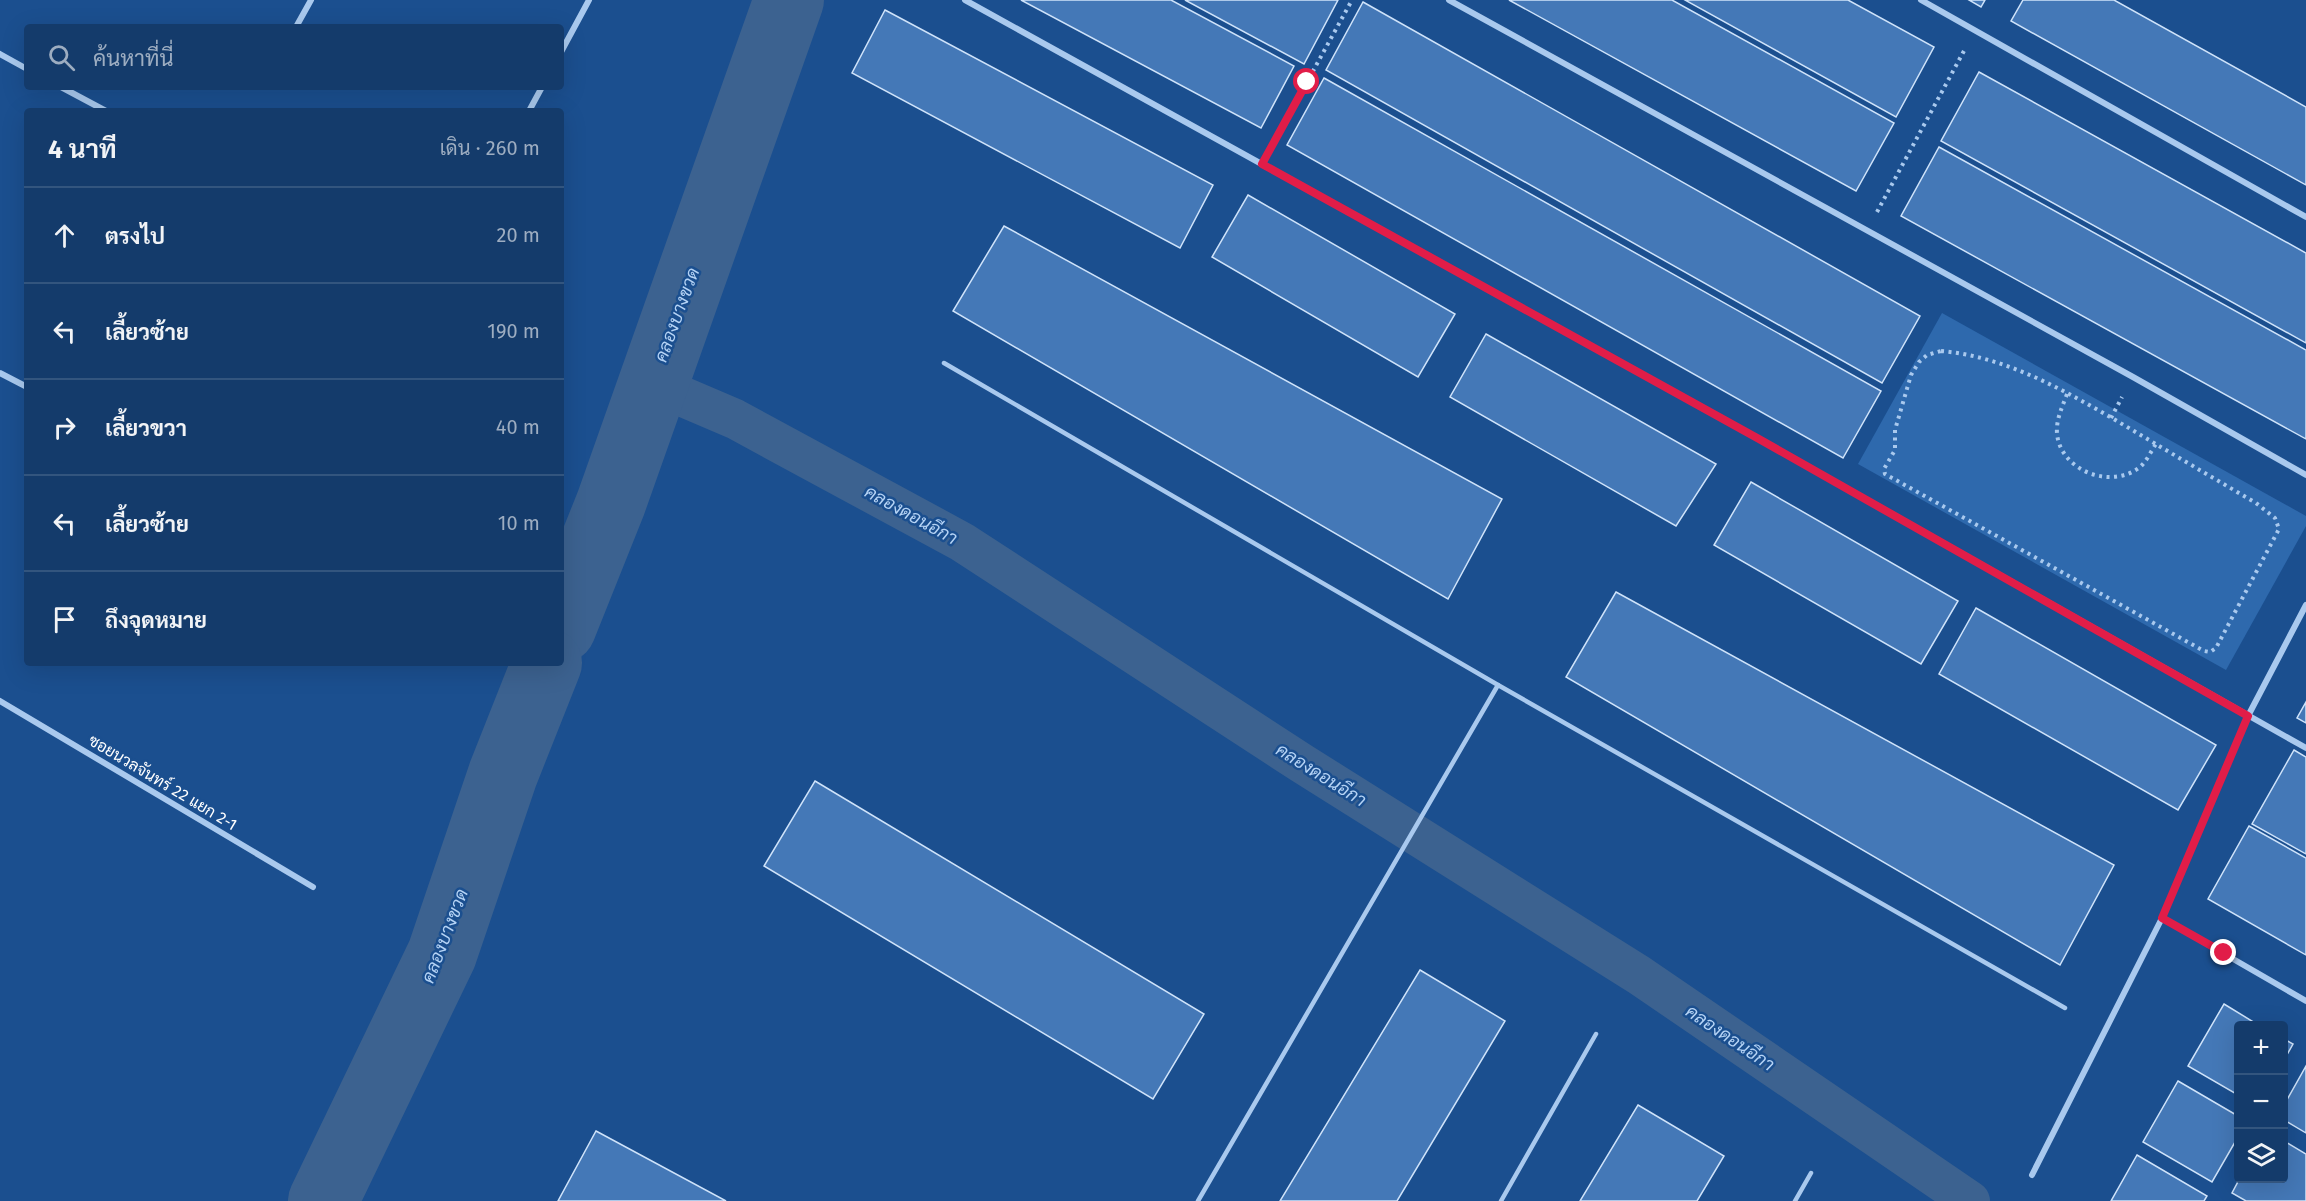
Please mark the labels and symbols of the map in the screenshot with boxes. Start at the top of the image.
route start [1293,68,1319,94]
water label: คลองบางขวด [650,265,704,365]
water label: คลองดอนอีกา [861,479,962,550]
street label: ซอยนวลจันทร์ 22 แยก 2-1 [85,728,242,834]
water label: คลองดอนอีกา [1272,737,1372,812]
water label: คลองบางขวด [417,886,473,986]
route end [2210,939,2236,965]
water label: คลองดอนอีกา [1681,999,1780,1076]

